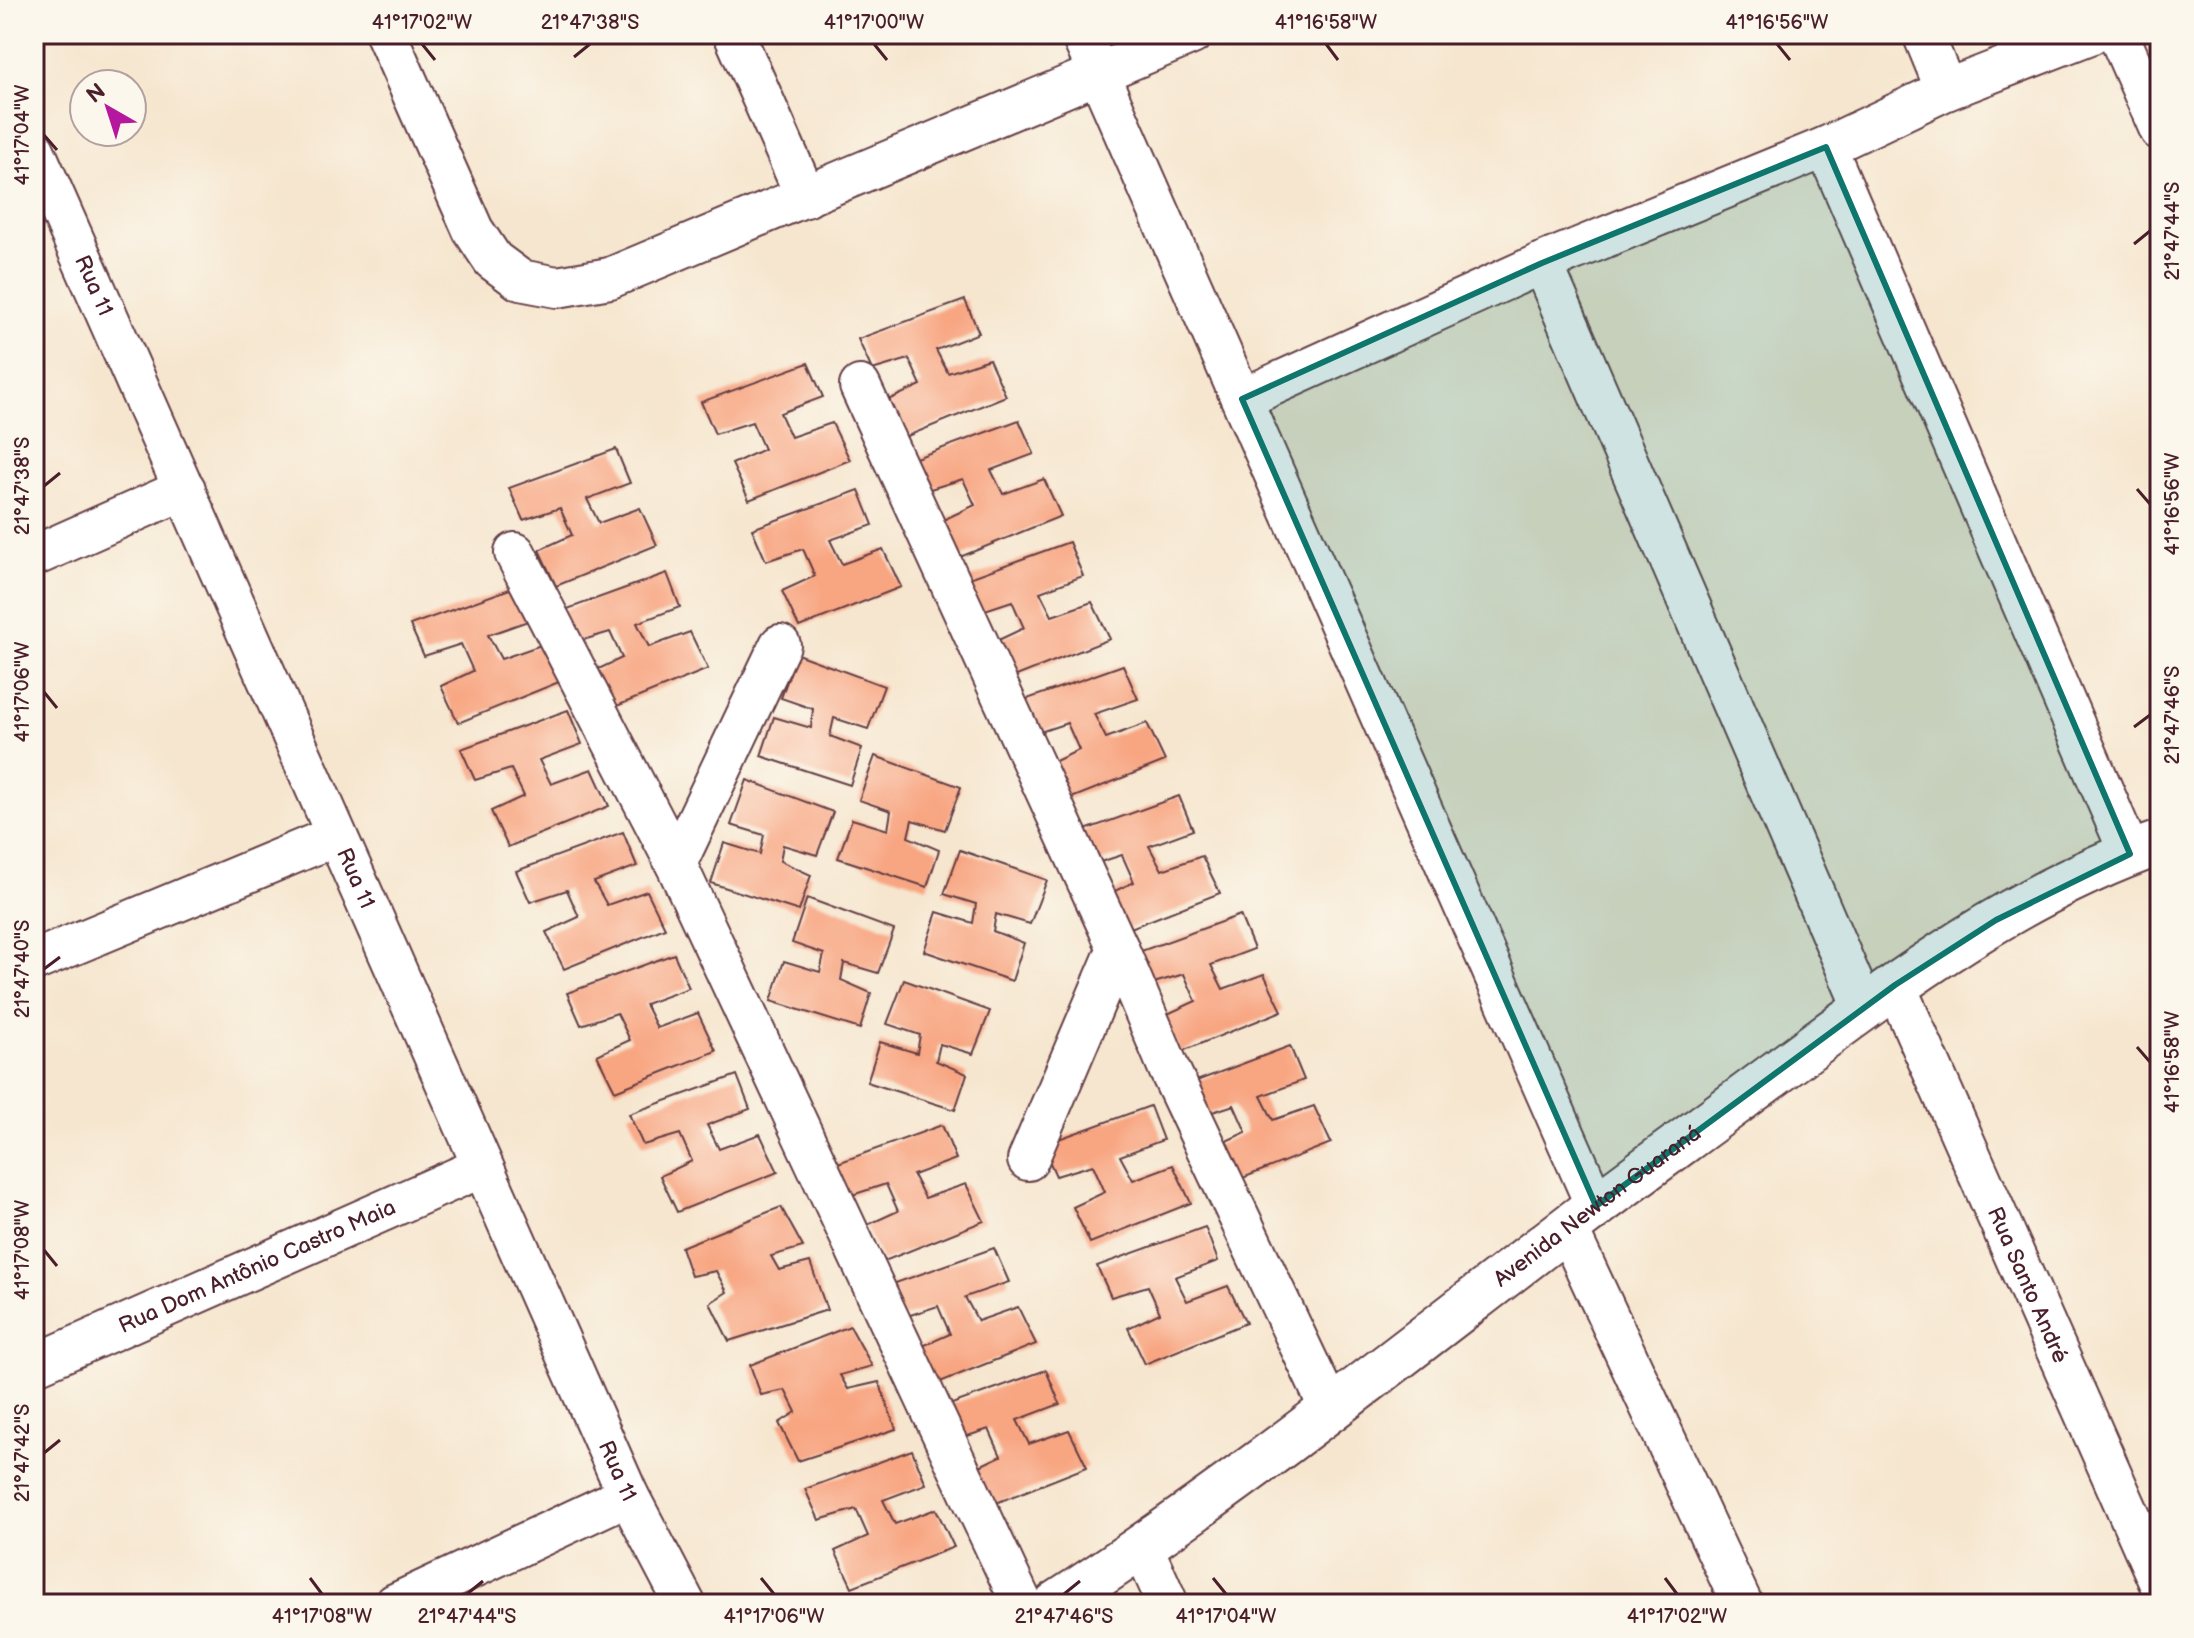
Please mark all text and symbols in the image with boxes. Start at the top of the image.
text: 41°17'02"W [372,11,472,35]
text: 21°47'38"S [541,11,639,35]
text: 41°17'00"W [824,11,924,35]
text: 41°16'58"W [1275,11,1377,35]
text: 41°16'56"W [1726,11,1828,35]
north arrow [68,68,148,148]
text: N [81,78,111,109]
text: 41°17'04"W [11,85,35,185]
text: 21°47'44"S [2161,182,2185,280]
street label: Rua 11 [69,251,119,320]
text: 21°47'38"S [11,437,35,535]
text: 41°16'56"W [2161,453,2185,555]
text: 41°17'06"W [11,642,35,742]
text: 21°47'46"S [2161,666,2185,764]
street label: Rua 11 [330,844,381,913]
text: 21°47'40"S [11,920,35,1018]
text: 41°16'58"W [2161,1011,2185,1113]
street label: Avenida Newton Guaraná [1488,1120,1706,1293]
street label: Rua Dom Antônio Castro Maia [115,1193,400,1339]
text: 41°17'08"W [11,1200,35,1300]
street label: Rua Santo André [1981,1203,2074,1367]
text: 21°47'42"S [11,1404,35,1502]
street label: Rua 11 [592,1436,642,1506]
text: 41°17'08"W [272,1605,372,1629]
text: 21°47'44"S [418,1605,516,1629]
text: 41°17'06"W [724,1605,824,1629]
text: 21°47'46"S [1015,1605,1113,1629]
text: 41°17'04"W [1176,1605,1276,1629]
text: 41°17'02"W [1627,1605,1727,1629]

